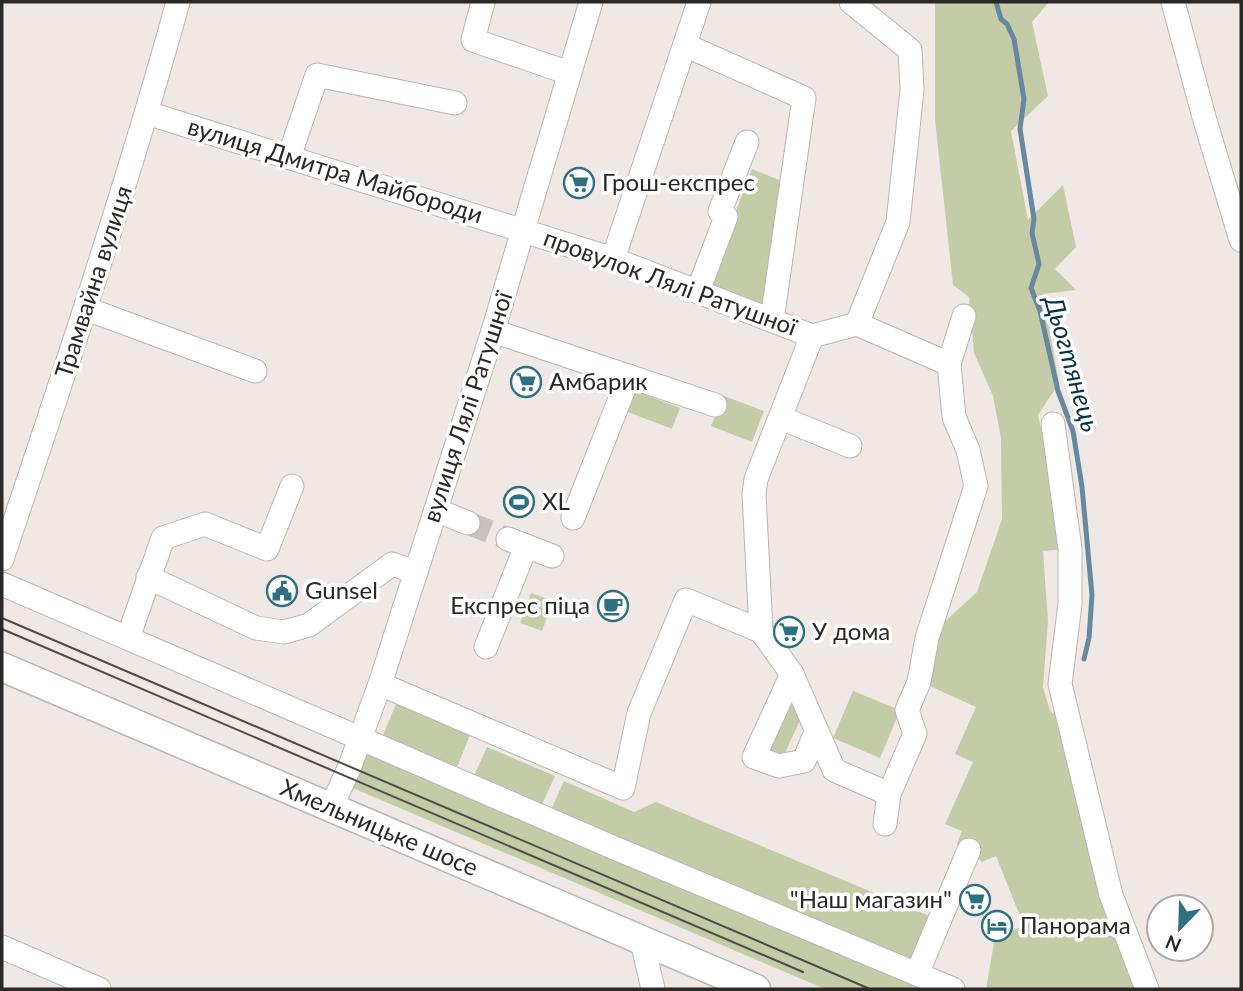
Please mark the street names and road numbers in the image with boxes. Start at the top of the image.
street label: вулиця Дмитра Майбороди [185,111,486,228]
street label: Трамвайна вулиця [48,182,137,381]
street label: провулок Лялі Ратушної [540,222,802,341]
street label: вулиця Лялі Ратушної [416,286,518,526]
street label: Хмельницьке шосе [276,772,483,881]

